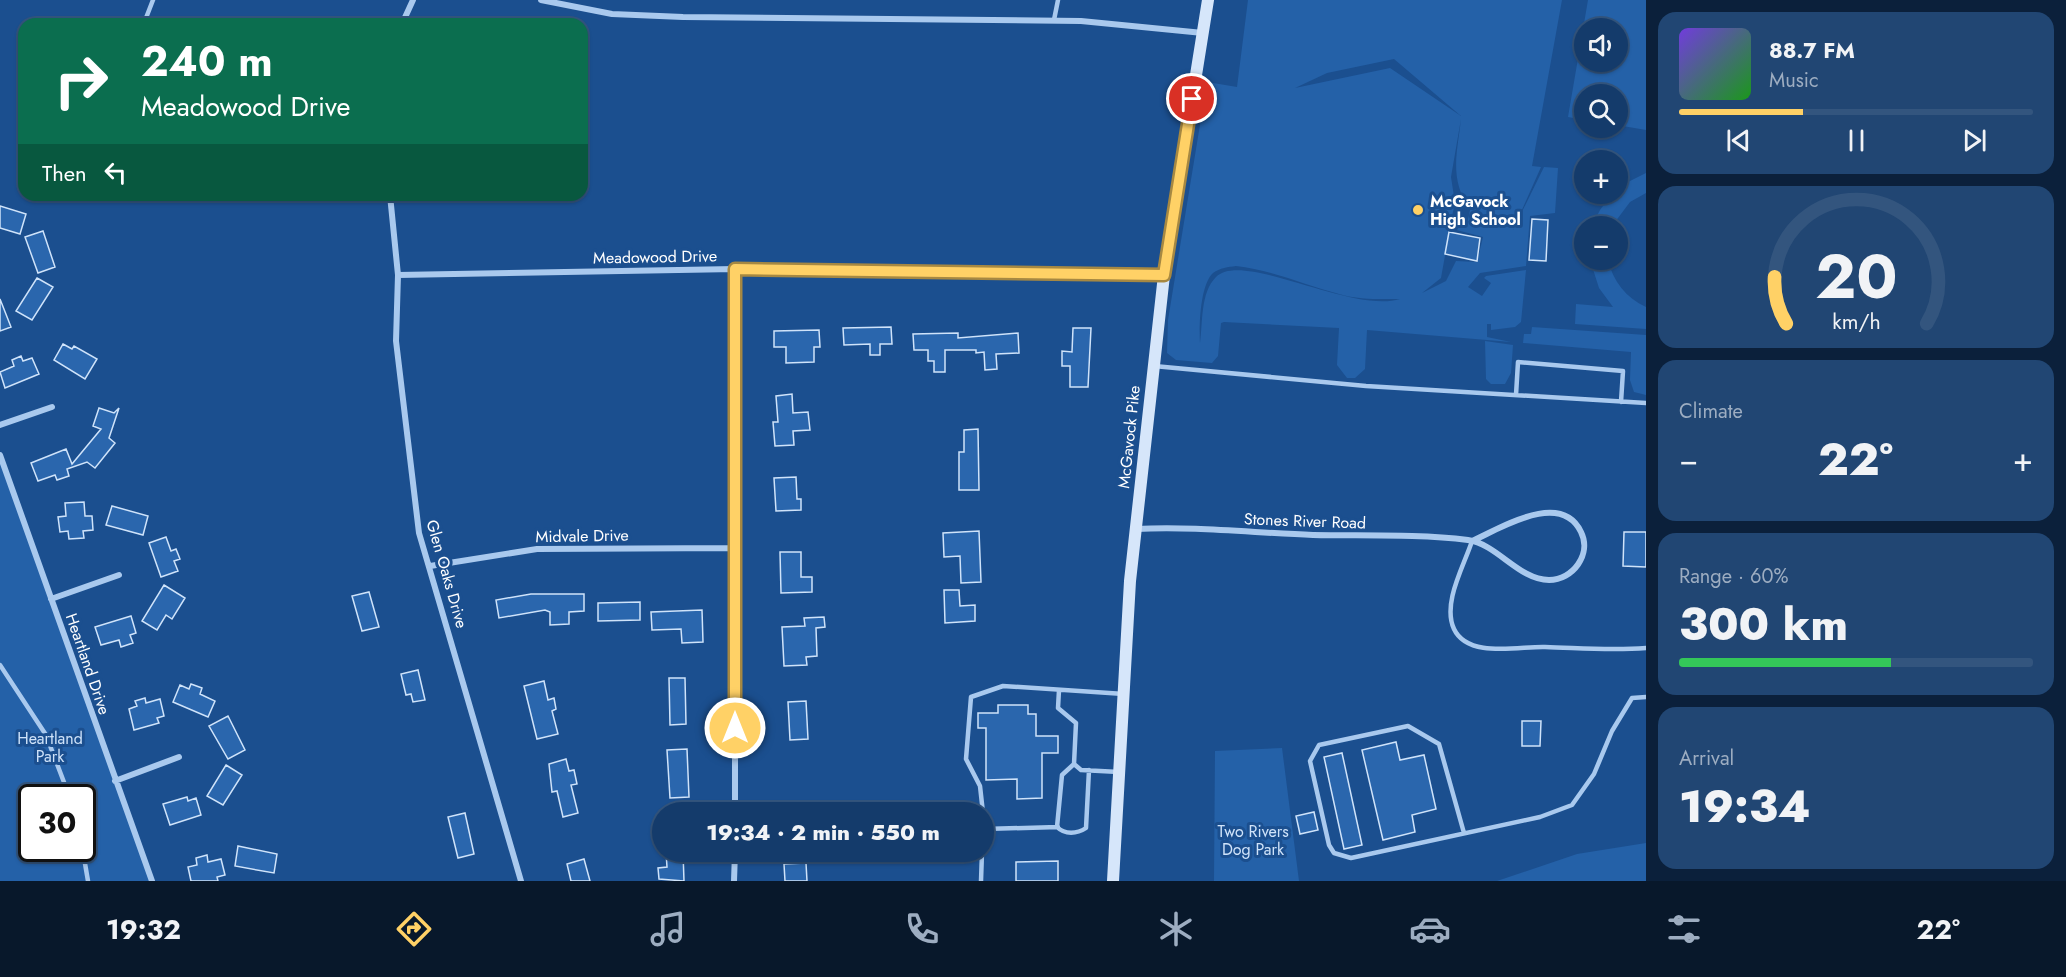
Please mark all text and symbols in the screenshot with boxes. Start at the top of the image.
map controls [1574,18,1628,270]
button: sound [1574,18,1628,72]
text: 240 m [141,31,273,92]
text: 88.7 FM [1769,34,1855,66]
icon: right [42,42,120,120]
text: Music [1769,66,1819,95]
pin [1166,73,1217,124]
icon: arrive [1175,82,1208,115]
button: search [1574,84,1628,138]
text: Meadowood Drive [141,87,350,126]
icon: previous [1722,124,1755,157]
icon: pause [1840,124,1873,157]
icon: next [1958,124,1991,157]
button: + [1574,150,1628,204]
icon: left [99,156,132,189]
text: Then [42,157,87,189]
place label: McGavock High School [1430,190,1521,231]
marker: McGavock High School [1411,203,1425,217]
button: − [1574,216,1628,270]
text: 20 [1815,231,1897,321]
street label: Meadowood Drive [593,244,717,270]
text: km/h [1832,306,1880,337]
street label: McGavock Pike [1112,384,1146,490]
text: Climate [1679,397,1743,426]
text: 22° [1818,427,1893,492]
text: − [1679,436,1698,483]
text: + [2013,436,2033,483]
street label: Stones River Road [1244,507,1366,535]
street label: Glen Oaks Drive [421,517,473,631]
street label: Midvale Drive [535,524,629,548]
text: Range · 60% [1679,562,1789,591]
text: 300 km [1679,592,1848,657]
street label: Heartland Drive [60,610,116,718]
position arrow [703,696,767,760]
park label: Heartland Park [17,727,83,768]
text: Arrival [1679,744,1734,773]
text: 19:34 [1679,774,1811,839]
speed limit sign: 30 [18,784,96,862]
text: 19:34 · 2 min · 550 m [706,816,940,848]
park label: Two Rivers Dog Park [1217,820,1289,861]
icon: directions [393,908,435,950]
icon: music [647,908,689,950]
icon: phone [901,908,943,950]
icon: climate [1155,908,1197,950]
icon: car [1409,908,1451,950]
icon: filters [1663,908,1705,950]
text: 19:32 [106,910,181,949]
text: 22° [1917,910,1960,949]

